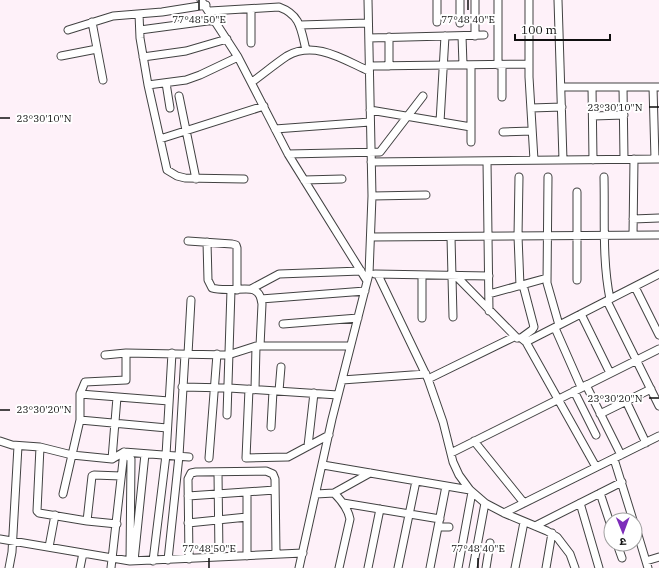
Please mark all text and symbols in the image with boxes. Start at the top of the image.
text: 77°48'50"E [172,13,226,26]
text: 77°48'40"E [441,13,495,26]
scale bar [515,16,610,42]
text: 100 m [521,22,557,37]
text: 23°30'10"N [588,101,643,114]
text: 23°30'10"N [17,112,72,125]
text: 23°30'20"N [588,392,643,405]
text: 23°30'20"N [17,403,72,416]
north arrow [603,512,643,552]
text: उ [619,535,627,549]
text: 77°48'50"E [182,542,236,555]
text: 77°48'40"E [451,542,505,555]

